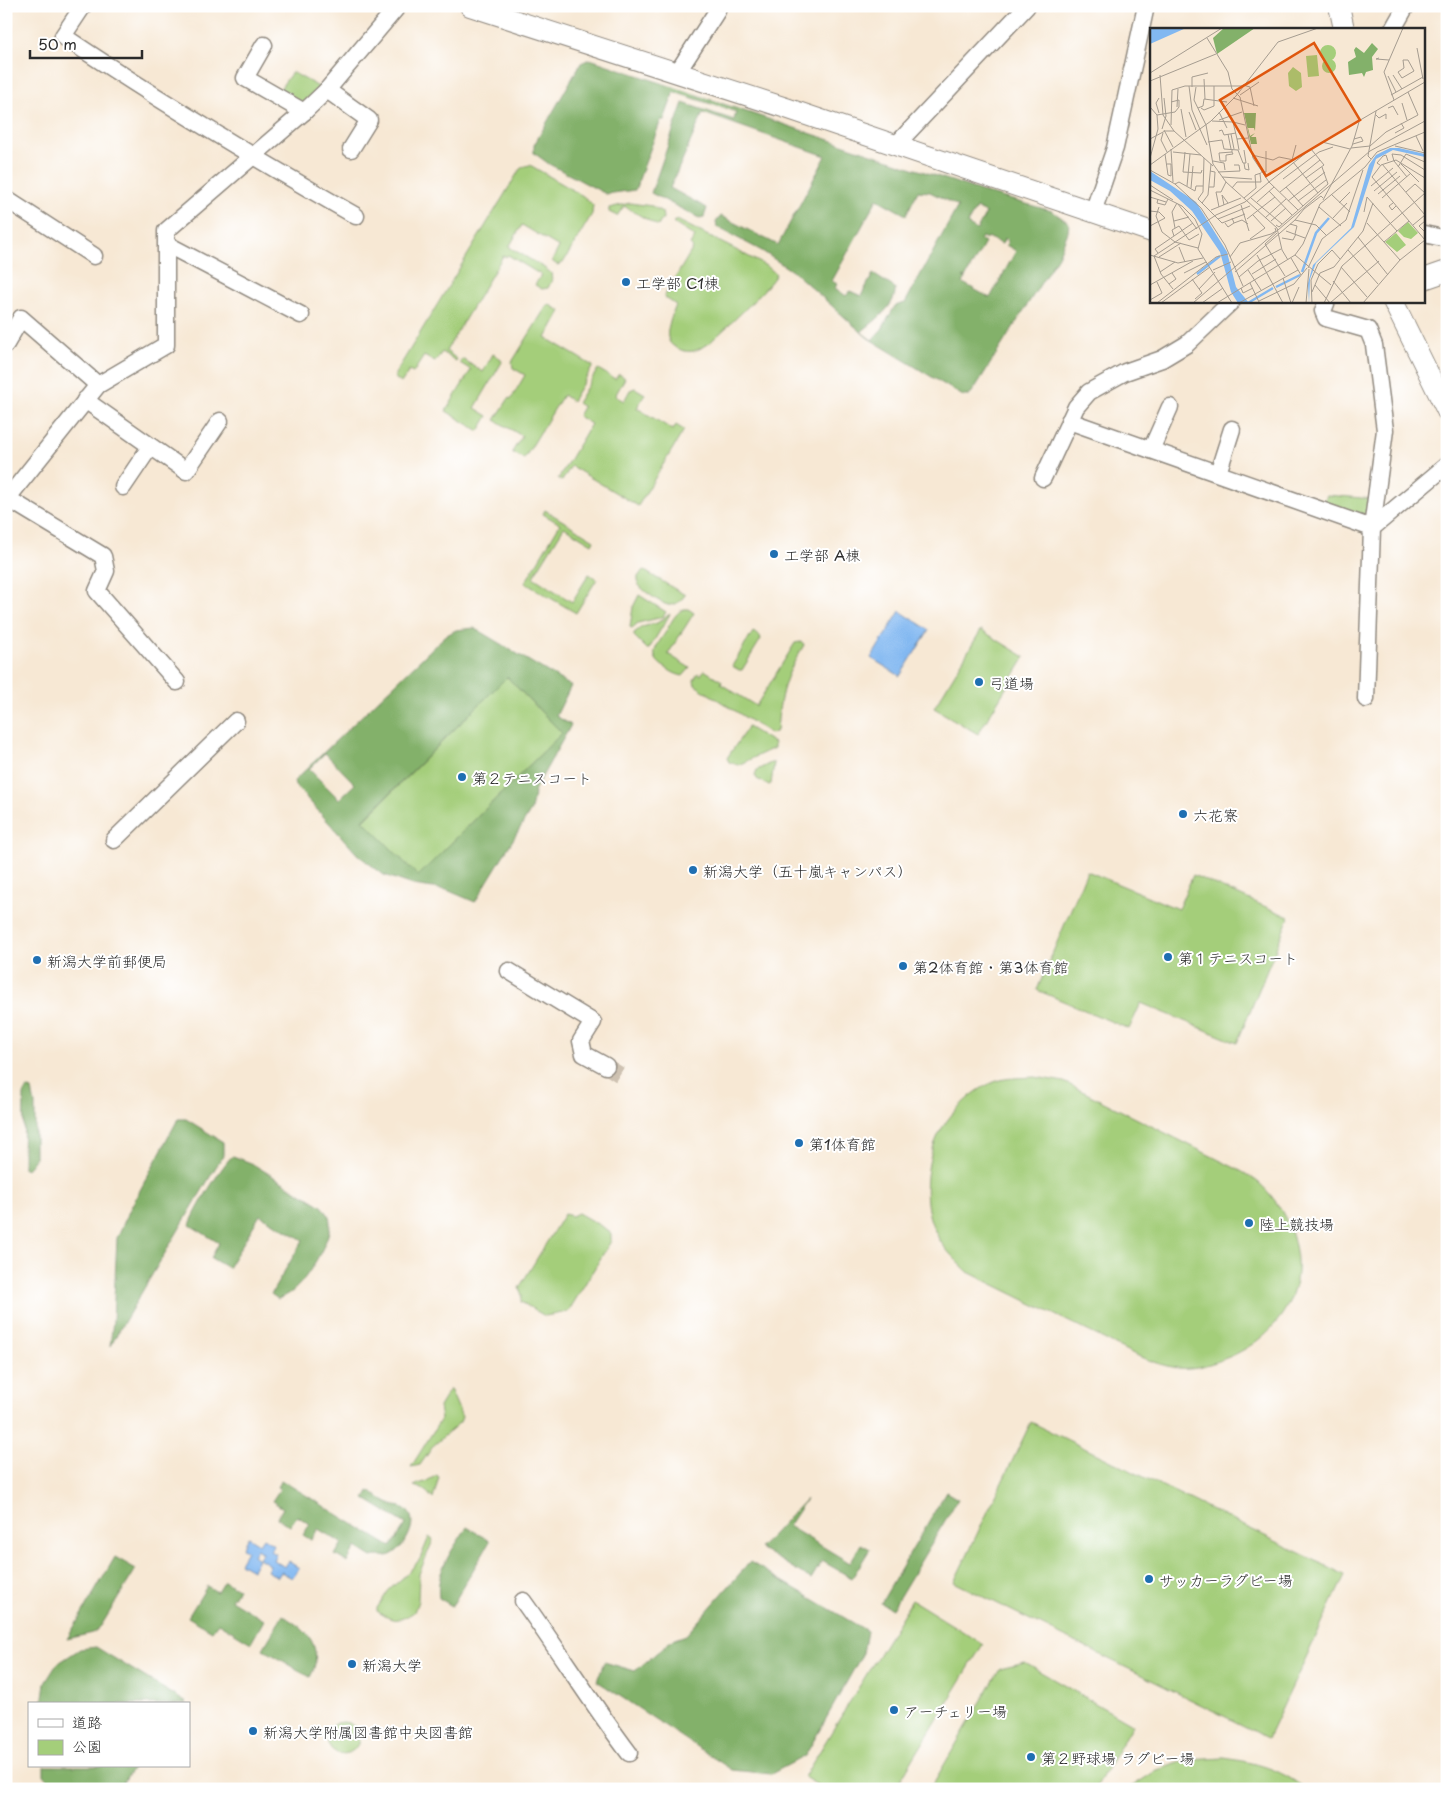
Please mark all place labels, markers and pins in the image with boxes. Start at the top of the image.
place label: 工学部 C1棟 [636,271,719,294]
marker: 工学部 C1棟 [620,276,632,288]
place label: 工学部 A棟 [784,543,860,566]
marker: 工学部 A棟 [768,548,780,560]
place label: 弓道場 [989,671,1034,694]
marker: 弓道場 [973,676,985,688]
place label: 第２テニスコート [472,766,592,789]
marker: 第２テニスコート [456,771,468,783]
place label: 六花寮 [1193,803,1238,826]
marker: 六花寮 [1177,808,1189,820]
place label: 新潟大学（五十嵐キャンパス） [703,859,912,882]
marker: 新潟大学（五十嵐キャンパス） [687,864,699,876]
place label: 第１テニスコート [1178,946,1298,969]
place label: 新潟大学前郵便局 [47,949,167,972]
marker: 第１テニスコート [1162,951,1174,963]
marker: 新潟大学前郵便局 [31,954,43,966]
place label: 第2体育館・第3体育館 [913,955,1069,978]
marker: 第2体育館・第3体育館 [897,960,909,972]
place label: 第1体育館 [809,1132,876,1155]
marker: 第1体育館 [793,1137,805,1149]
place label: 陸上競技場 [1259,1212,1334,1235]
marker: 陸上競技場 [1243,1217,1255,1229]
place label: サッカーラグビー場 [1159,1568,1293,1591]
marker: サッカーラグビー場 [1143,1573,1155,1585]
place label: 新潟大学 [362,1653,422,1676]
marker: 新潟大学 [346,1658,358,1670]
place label: アーチェリー場 [904,1699,1007,1722]
marker: アーチェリー場 [888,1704,900,1716]
place label: 新潟大学附属図書館中央図書館 [263,1720,473,1743]
marker: 新潟大学附属図書館中央図書館 [247,1725,259,1737]
place label: 第２野球場 ラグビー場 [1041,1746,1195,1769]
marker: 第２野球場 ラグビー場 [1025,1751,1037,1763]

